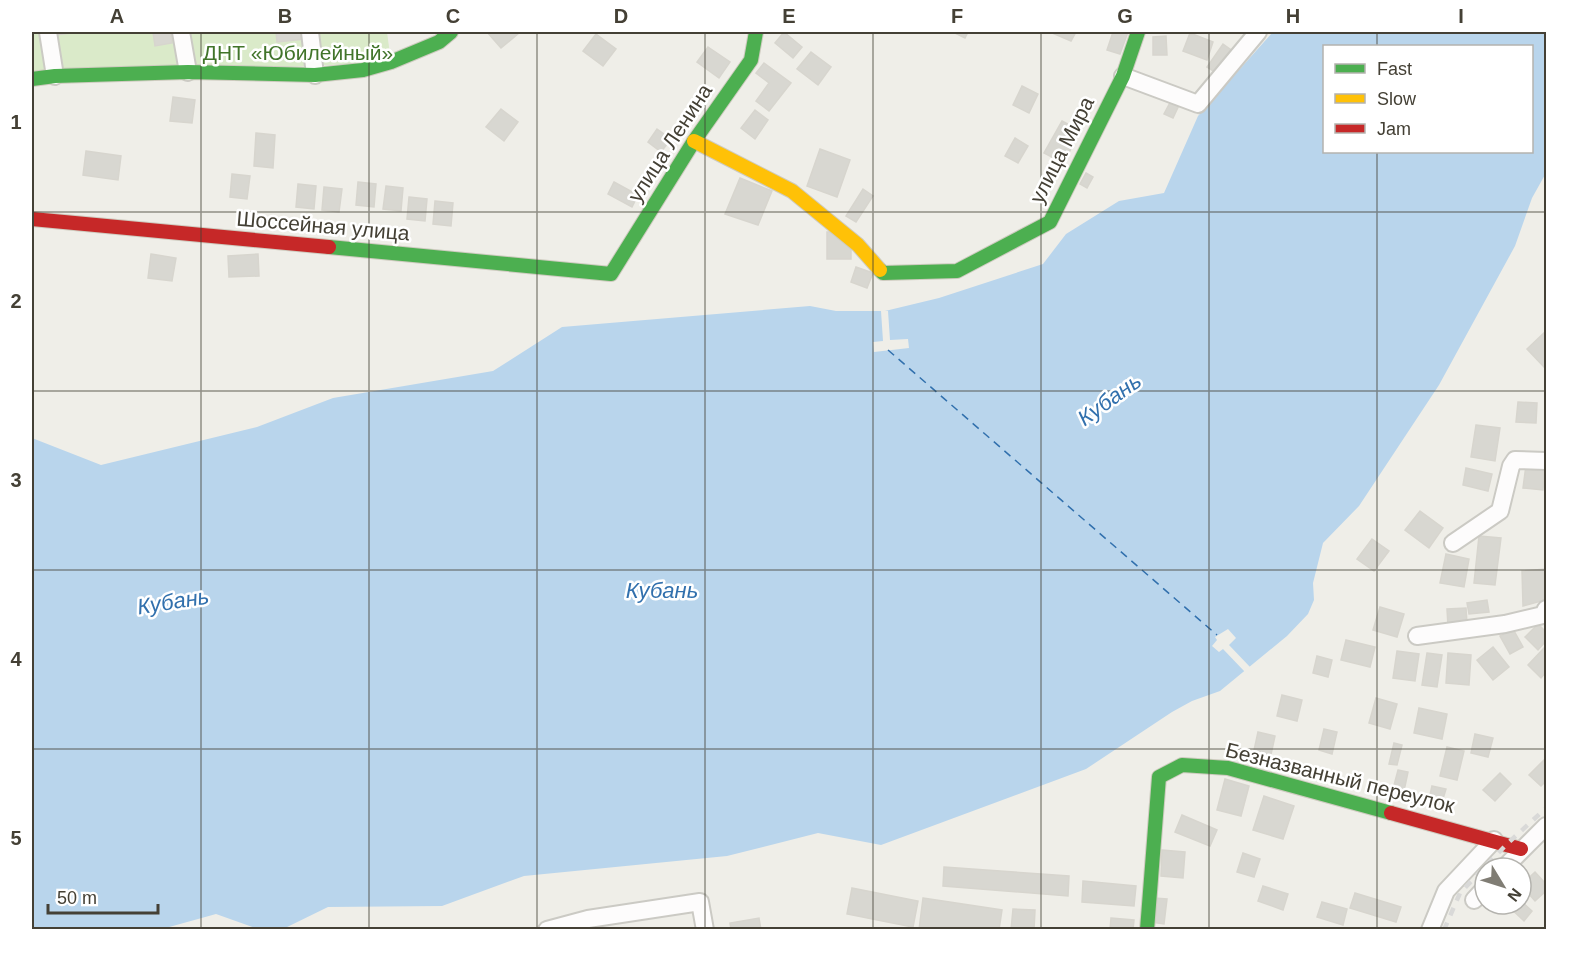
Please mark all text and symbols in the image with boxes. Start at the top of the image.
text: A [110,5,124,27]
text: B [278,5,292,27]
text: C [446,5,460,27]
text: D [614,5,628,27]
text: E [782,5,796,27]
text: F [951,5,963,27]
text: G [1117,5,1133,27]
text: H [1286,5,1300,27]
text: I [1458,5,1464,27]
park label: ДНТ «Юбилейный» [203,41,393,64]
legend [1323,45,1533,153]
text: Fast [1377,59,1412,79]
street label: улица Ленина [623,79,716,206]
text: Slow [1377,89,1417,109]
street label: улица Мира [1025,93,1098,207]
text: 1 [10,111,22,133]
text: Jam [1377,119,1411,139]
street label: Шоссейная улица [236,206,411,245]
text: 2 [10,290,22,312]
water label: Кубань [1073,368,1146,431]
text: 3 [10,469,22,491]
water label: Кубань [626,578,698,603]
water label: Кубань [135,583,211,620]
text: 4 [10,648,22,670]
street label: Безназванный переулок [1223,738,1458,817]
text: 5 [10,827,22,849]
north arrow [1473,856,1533,916]
scale bar [48,877,158,915]
text: N [1504,885,1525,905]
text: 50 m [57,888,97,908]

